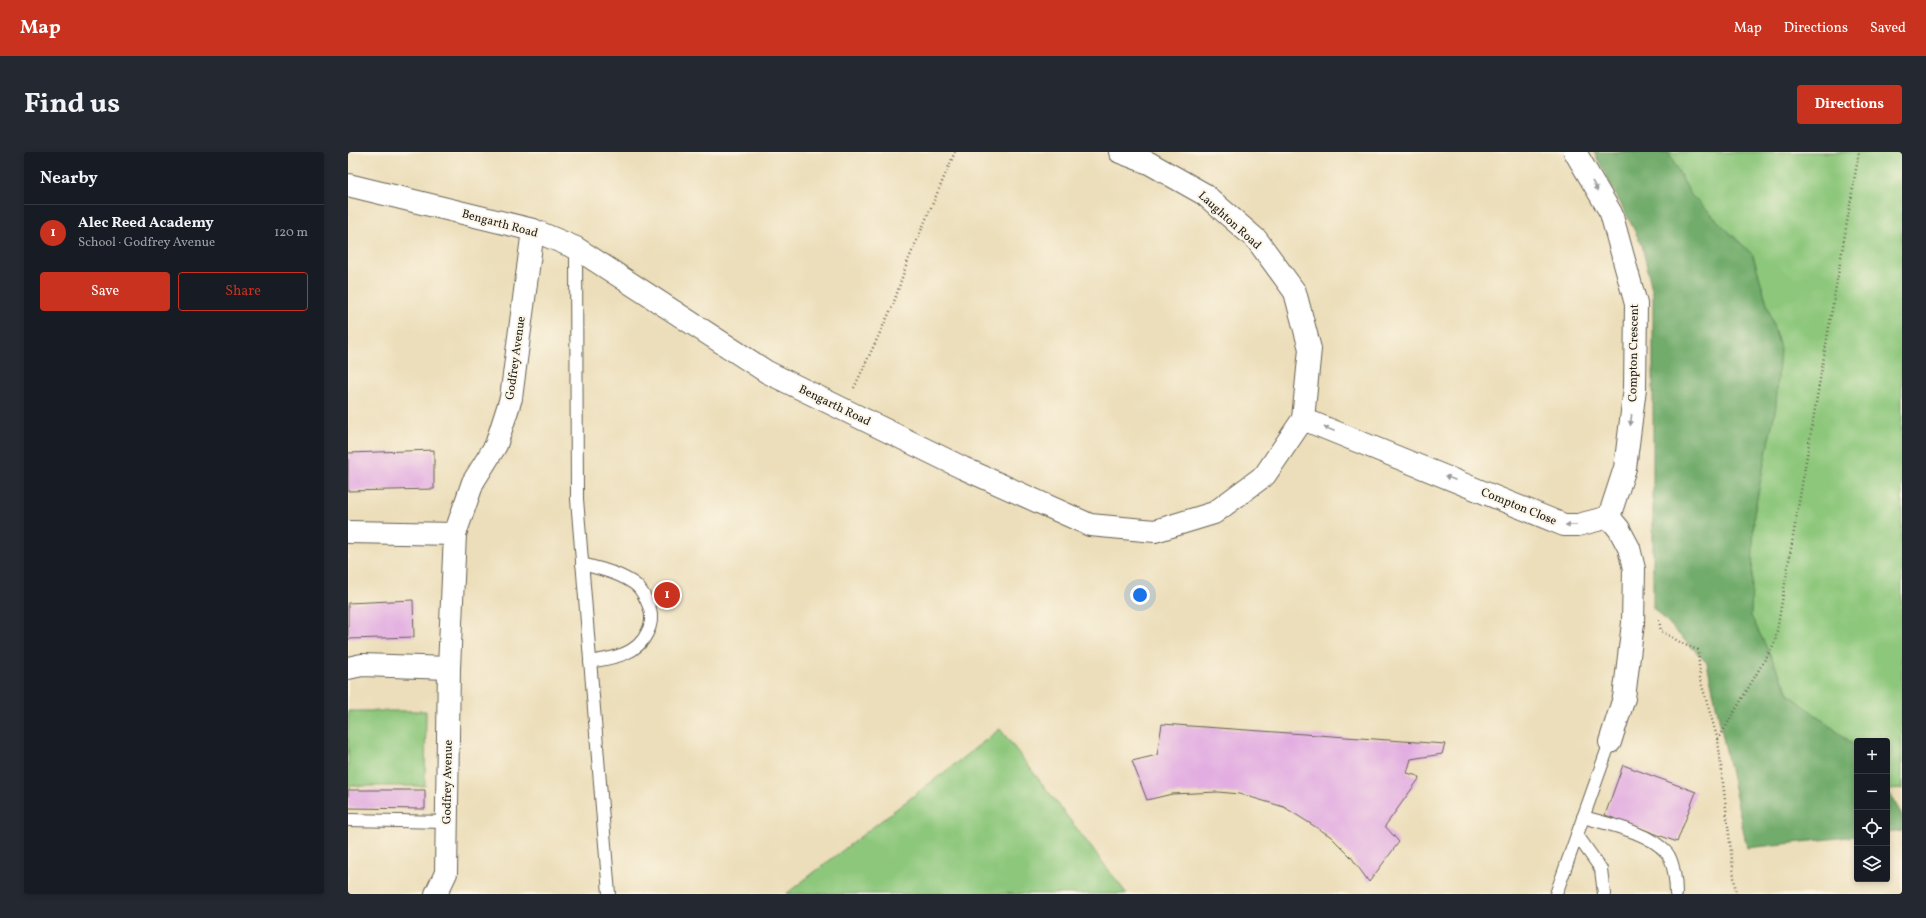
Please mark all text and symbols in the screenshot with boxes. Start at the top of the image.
text: Map [20,15,61,41]
text: Map [1734,19,1762,38]
text: Directions [1784,19,1848,38]
text: Saved [1870,19,1906,38]
text: Find us [24,85,120,124]
button: Directions [1797,85,1902,124]
text: Nearby [40,167,98,190]
one-way arrow [1591,180,1598,192]
street label: Laughton Road [1194,188,1265,254]
street label: Bengarth Road [460,206,540,242]
text: Alec Reed Academy [78,213,214,234]
text: 1 [50,224,56,242]
text: 120 m [274,224,308,242]
text: School · Godfrey Avenue [78,234,215,252]
button: Save [40,272,170,311]
button: Share [178,272,308,311]
street label: Compton Crescent [1625,304,1643,402]
street label: Godfrey Avenue [502,315,530,401]
street label: Bengarth Road [796,382,873,430]
one-way arrow [1628,414,1634,426]
one-way arrow [1323,426,1335,432]
one-way arrow [1443,475,1455,481]
street label: Compton Close [1478,484,1559,530]
one-way arrow [1564,522,1577,528]
pin: 1 [654,580,680,610]
your location [1130,585,1150,605]
map controls [1854,738,1890,882]
button: + [1854,738,1890,774]
street label: Godfrey Avenue [439,739,457,824]
button: − [1854,774,1890,810]
button: locate [1854,810,1890,846]
button: layers [1854,846,1890,882]

